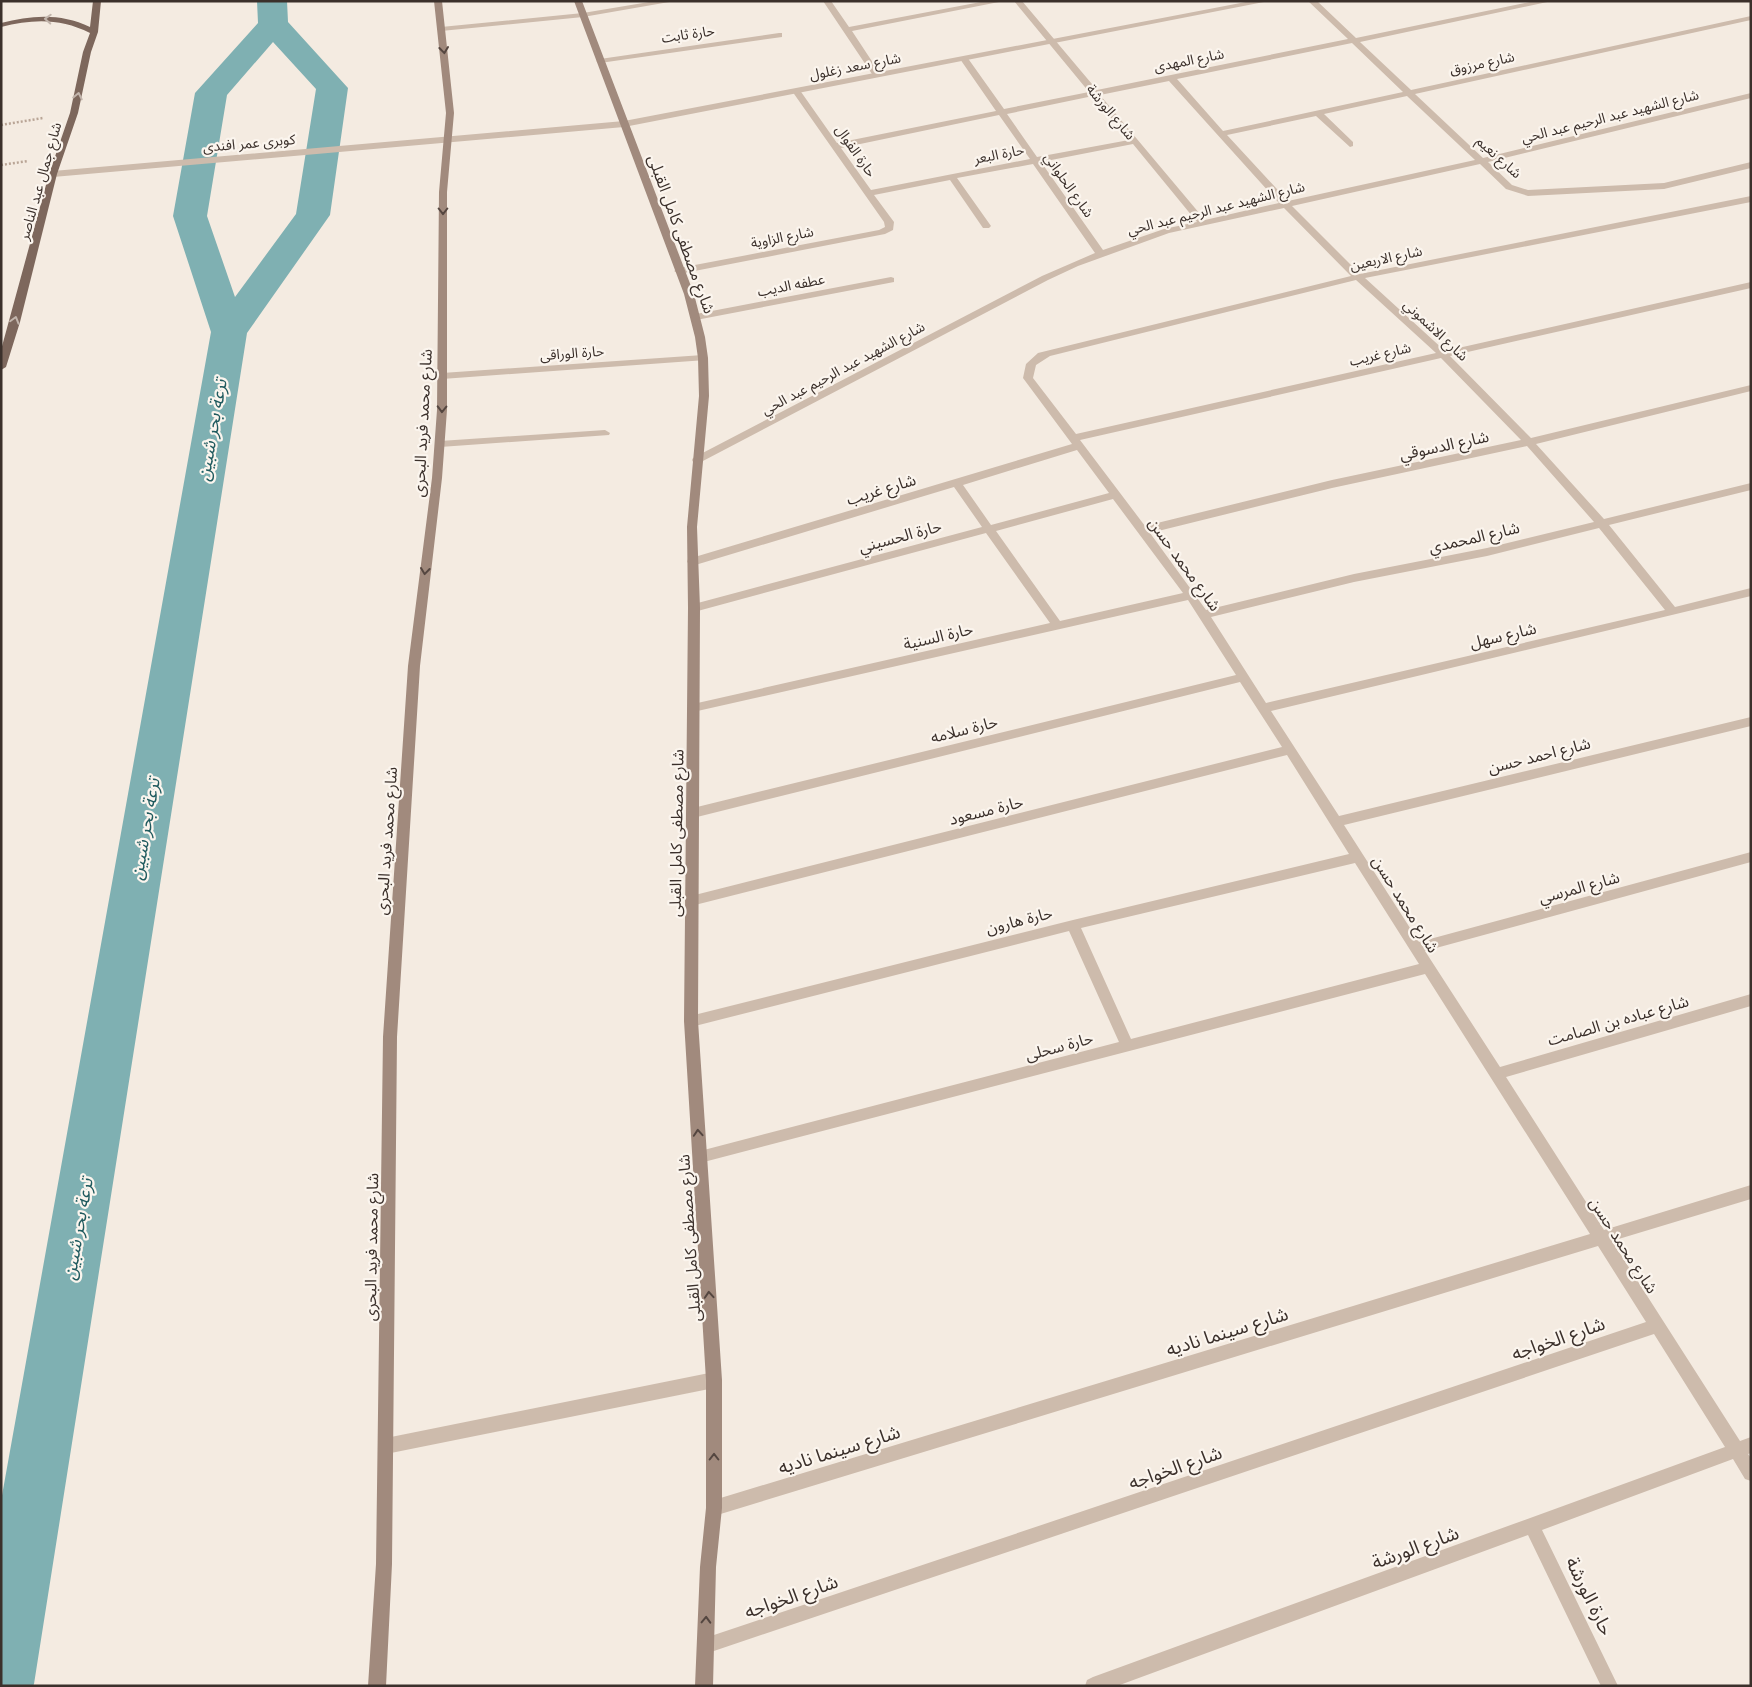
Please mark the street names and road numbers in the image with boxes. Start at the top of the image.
street label: حارة ثابت [660,21,716,47]
street label: شارع المهدى [1152,44,1226,78]
street label: شارع مرزوق [1448,47,1517,81]
street label: شارع سعد زغلول [808,48,903,86]
street label: شارع الورشة [1081,81,1139,145]
street label: شارع الشهيد عبد الرحيم عبد الحي [1519,85,1701,149]
street label: شارع جمال عبد الناصر [14,120,67,244]
street label: حارة الفوال [831,121,881,181]
street label: كوبرى عمر افندى [202,130,296,156]
street label: شارع نعيم [1471,132,1526,184]
street label: حارة البعر [971,140,1026,168]
street label: شارع الحلواني [1038,149,1098,222]
street label: شارع مصطفى كامل القبلى [641,152,719,317]
street label: شارع الشهيد عبد الرحيم عبد الحي [1125,177,1307,241]
street label: شارع الزاوية [749,222,815,254]
street label: شارع الاربعين [1348,242,1424,276]
street label: عطفه الديب [756,270,826,300]
street label: شارع الاشموني [1398,295,1472,366]
street label: شارع الشهيد عبد الرحيم عبد الحي [758,317,929,421]
street label: شارع غريب [1347,338,1413,372]
street label: حارة الوراقى [539,342,605,364]
street label: شارع محمد فريد البحرى [409,348,439,498]
street label: شارع الدسوقي [1398,427,1491,467]
street label: شارع غريب [844,470,919,512]
street label: شارع محمد حسن [1142,514,1225,616]
street label: حارة الحسيني [857,516,944,559]
street label: شارع المحمدي [1427,518,1522,560]
street label: حارة السنية [901,619,975,654]
street label: شارع سهل [1468,619,1539,655]
street label: حارة سلامه [929,712,1000,747]
street label: شارع احمد حسن [1486,734,1593,780]
street label: شارع مصطفى كامل القبلى [666,749,690,917]
street label: شارع محمد فريد البحرى [372,766,404,916]
street label: حارة مسعود [947,792,1025,829]
street label: شارع محمد حسن [1366,852,1443,958]
street label: شارع المرسي [1537,868,1622,910]
street label: حارة هارون [984,903,1054,938]
street label: شارع عباده بن الصامت [1545,991,1692,1053]
street label: حارة سحلى [1023,1028,1095,1065]
street label: شارع مصطفى كامل القبلى [674,1153,708,1322]
street label: شارع محمد فريد البحرى [361,1173,385,1321]
street label: شارع محمد حسن [1583,1194,1662,1298]
street label: شارع سينما ناديه [1163,1302,1292,1363]
street label: شارع الخواجه [1508,1312,1609,1367]
street label: شارع سينما ناديه [775,1420,904,1481]
street label: شارع الخواجه [1125,1441,1226,1496]
street label: شارع الورشة [1368,1521,1463,1576]
street label: حارة الورشة [1561,1553,1618,1639]
street label: شارع الخواجه [741,1570,842,1625]

